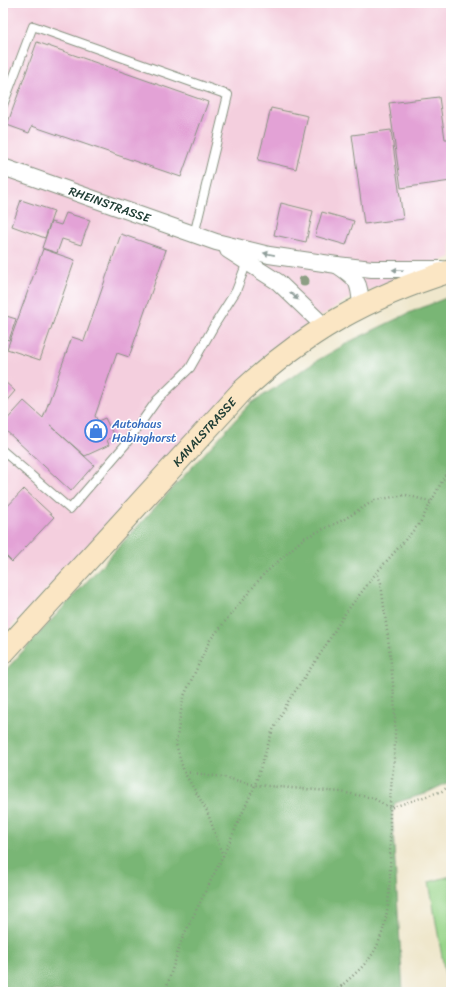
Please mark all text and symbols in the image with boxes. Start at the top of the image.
street label: RHEINSTRASSE [66,180,155,230]
one-way arrow [263,251,275,257]
one-way arrow [392,266,404,273]
one-way arrow [289,292,299,301]
street label: KANALSTRASSE [167,391,243,472]
place label: Autohaus Habinghorst [111,413,176,449]
shop icon: Autohaus Habinghorst [83,418,109,444]

